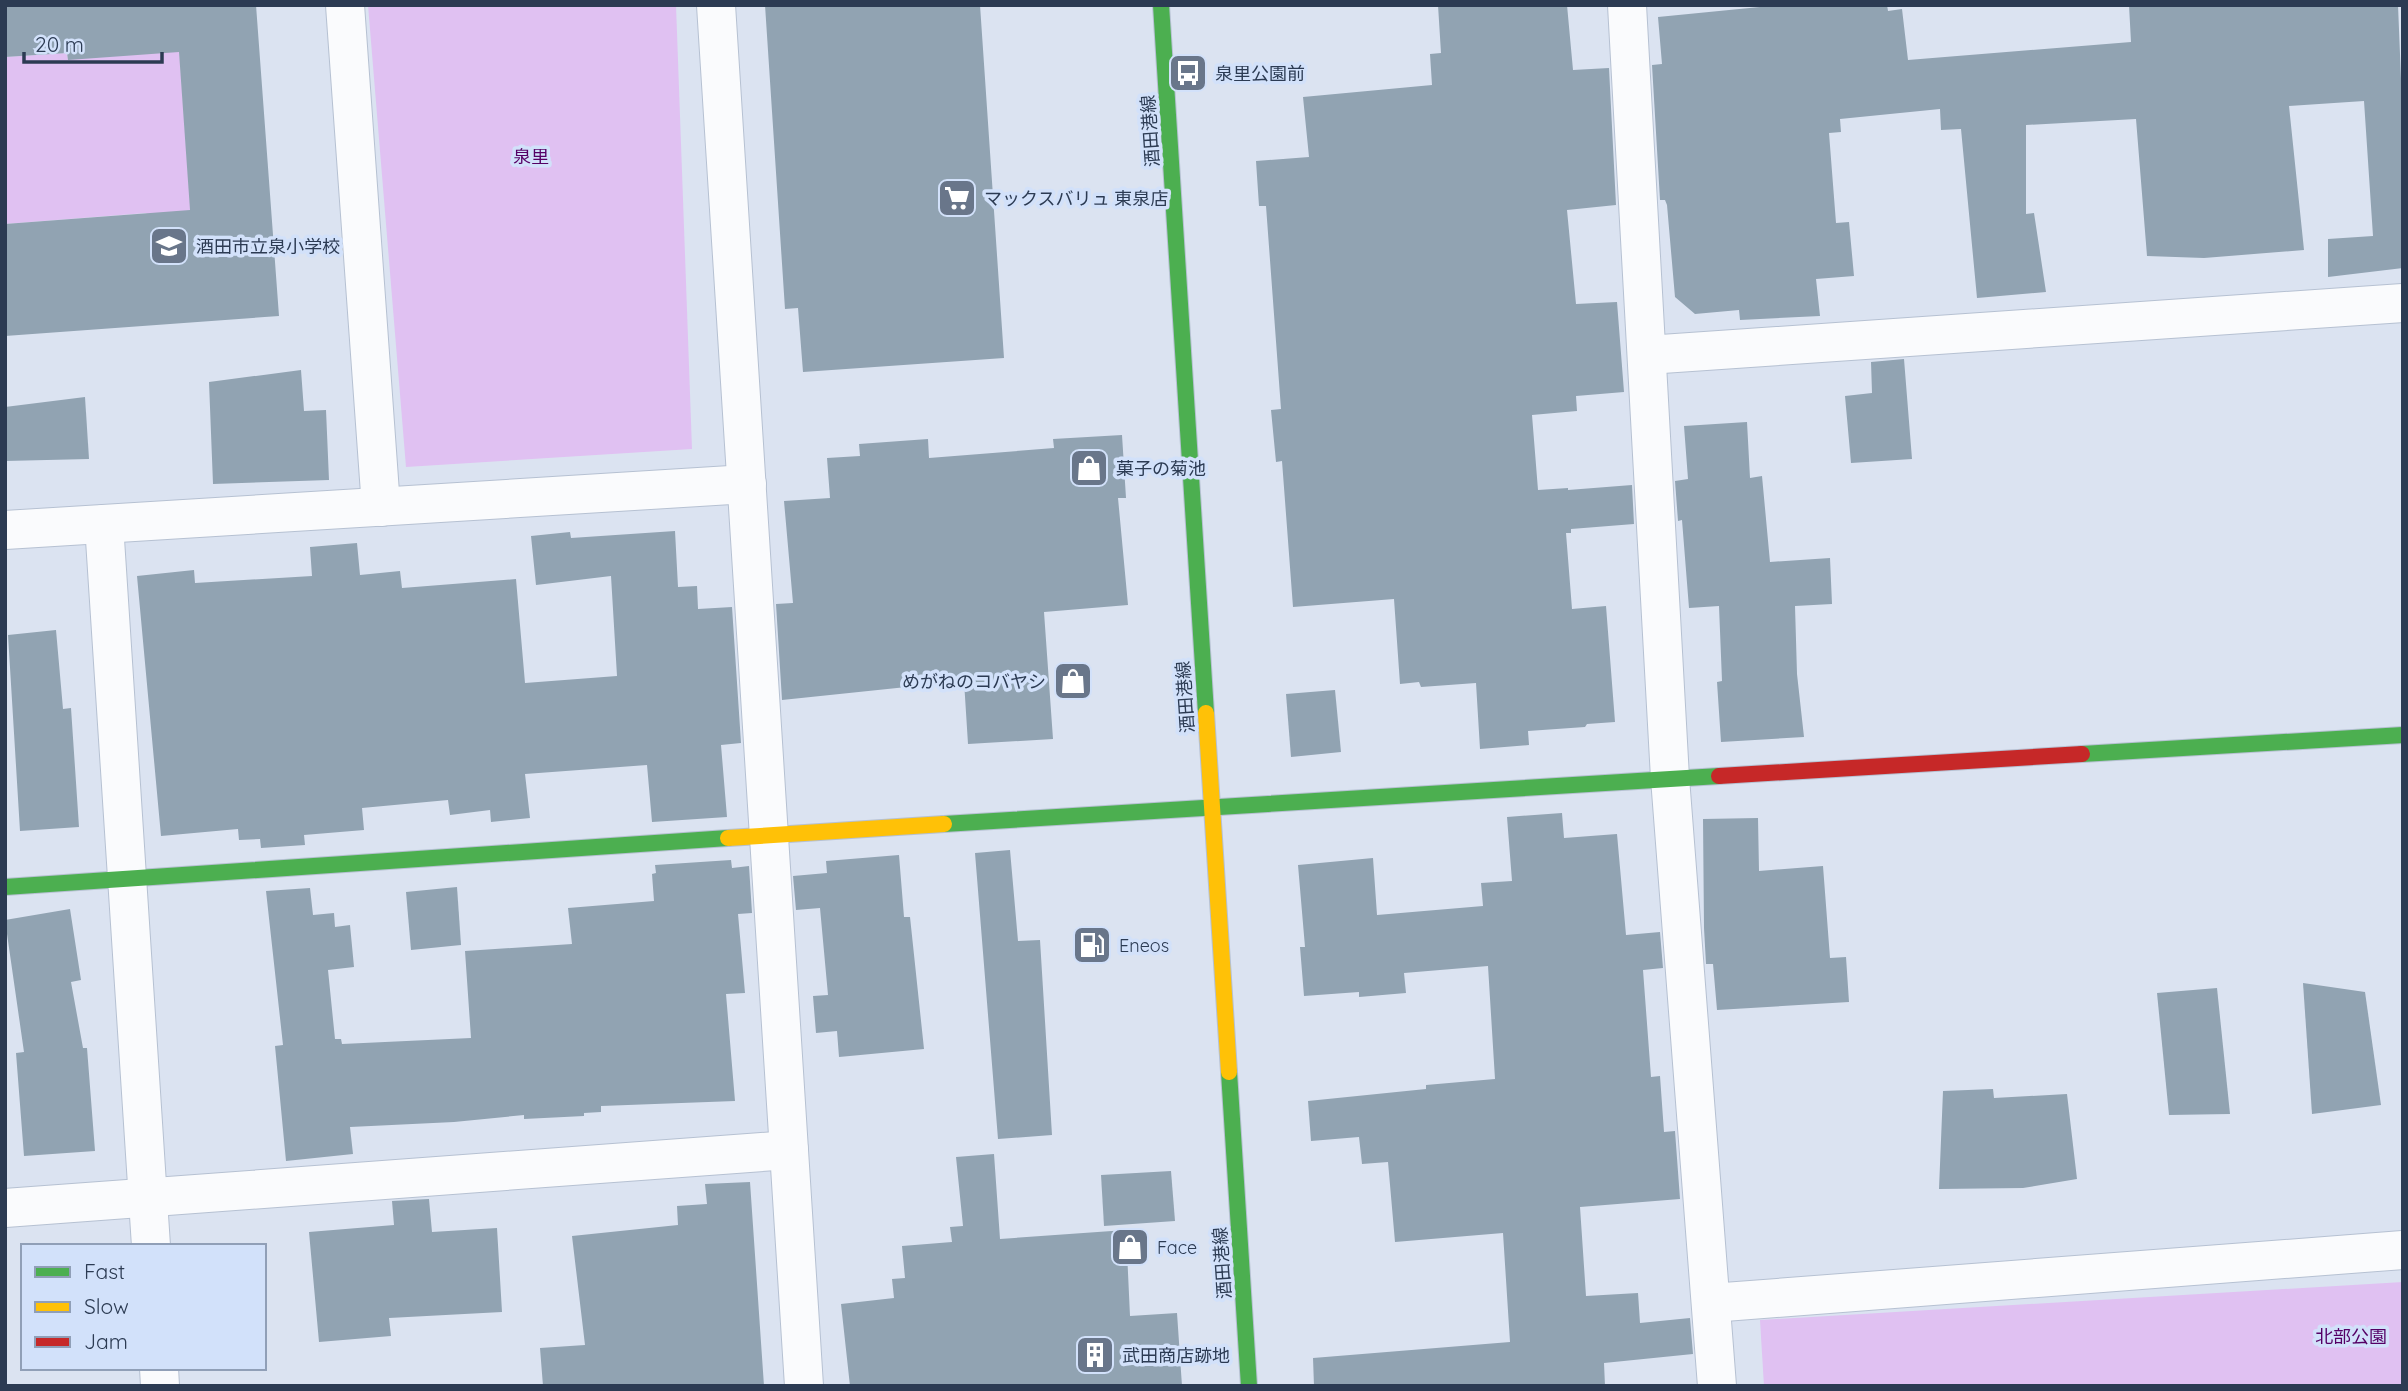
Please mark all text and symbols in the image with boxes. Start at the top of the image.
scale bar [24,21,163,65]
text: 20 m [35,31,84,57]
bus stop icon: 泉里公園前 [1167,52,1209,94]
place label: 泉里公園前 [1215,62,1305,85]
street label: 酒田港線 [1136,94,1164,168]
park label: 泉里 [513,145,549,168]
supermarket icon: マックスバリュ 東泉店 [936,177,978,219]
place label: マックスバリュ 東泉店 [984,187,1168,210]
school or university icon: 酒田市立泉小学校 [148,225,190,267]
place label: 酒田市立泉小学校 [196,235,340,258]
shop icon: 菓子の菊池 [1068,447,1110,489]
place label: 菓子の菊池 [1116,457,1206,480]
shop icon: めがねのコバヤシ [1052,660,1094,702]
street label: 酒田港線 [1171,660,1199,734]
place label: めがねのコバヤシ [902,670,1046,693]
fuel station icon: Eneos [1071,924,1113,966]
place label: Eneos [1119,934,1169,957]
shop icon: Face [1109,1226,1151,1268]
street label: 酒田港線 [1208,1226,1236,1300]
place label: Face [1157,1236,1197,1259]
legend [21,1244,266,1370]
text: Fast [84,1258,125,1284]
text: Slow [84,1293,129,1319]
park label: 北部公園 [2315,1325,2387,1348]
text: Jam [84,1328,128,1354]
building icon: 武田商店跡地 [1074,1334,1116,1376]
place label: 武田商店跡地 [1122,1344,1230,1367]

